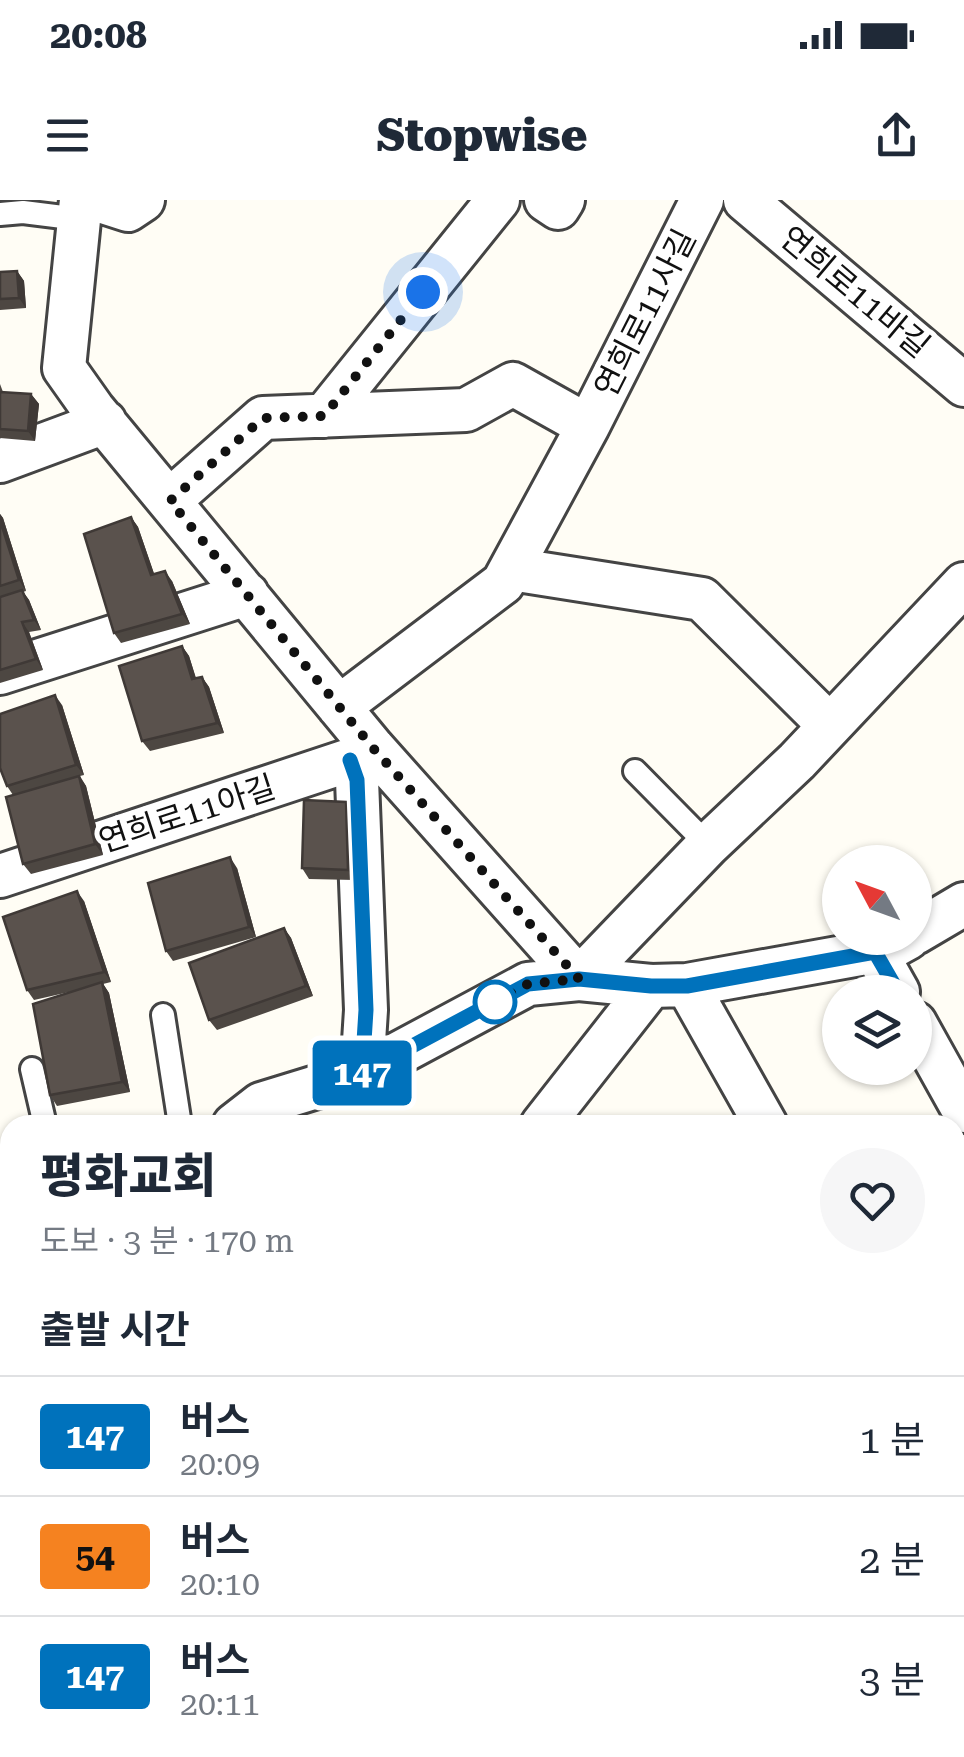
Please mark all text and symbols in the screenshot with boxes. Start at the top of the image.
text: 20:08 [50,13,147,57]
icon: menu [40,108,95,163]
icon: share [869,108,924,163]
text: Stopwise [376,109,588,162]
street label: 연희로11바길 [773,219,937,365]
street label: 연희로11사길 [587,223,703,403]
your location [398,267,448,317]
street label: 연희로11아길 [94,768,280,860]
north arrow [822,845,932,955]
map controls [822,845,932,1085]
button: layers [822,975,932,1085]
unlabelled marker [474,981,516,1023]
line badge: 147 [304,1040,420,1106]
text: 147 [333,1053,391,1094]
button: heart [820,1148,925,1253]
text: 평화교회 [40,1149,217,1205]
text: 도보 · 3 분 · 170 m [40,1222,294,1260]
text: 출발 시간 [40,1308,189,1352]
text: 버스 [180,1399,250,1443]
text: 147 [66,1416,124,1457]
text: 1 분 [859,1418,925,1462]
text: 20:09 [180,1445,260,1483]
text: 버스 [180,1519,250,1563]
text: 54 [75,1536,115,1577]
text: 2 분 [859,1538,925,1582]
text: 20:10 [180,1565,260,1603]
text: 버스 [180,1639,250,1683]
text: 147 [66,1656,124,1697]
text: 3 분 [859,1658,925,1702]
text: 20:11 [180,1685,260,1723]

